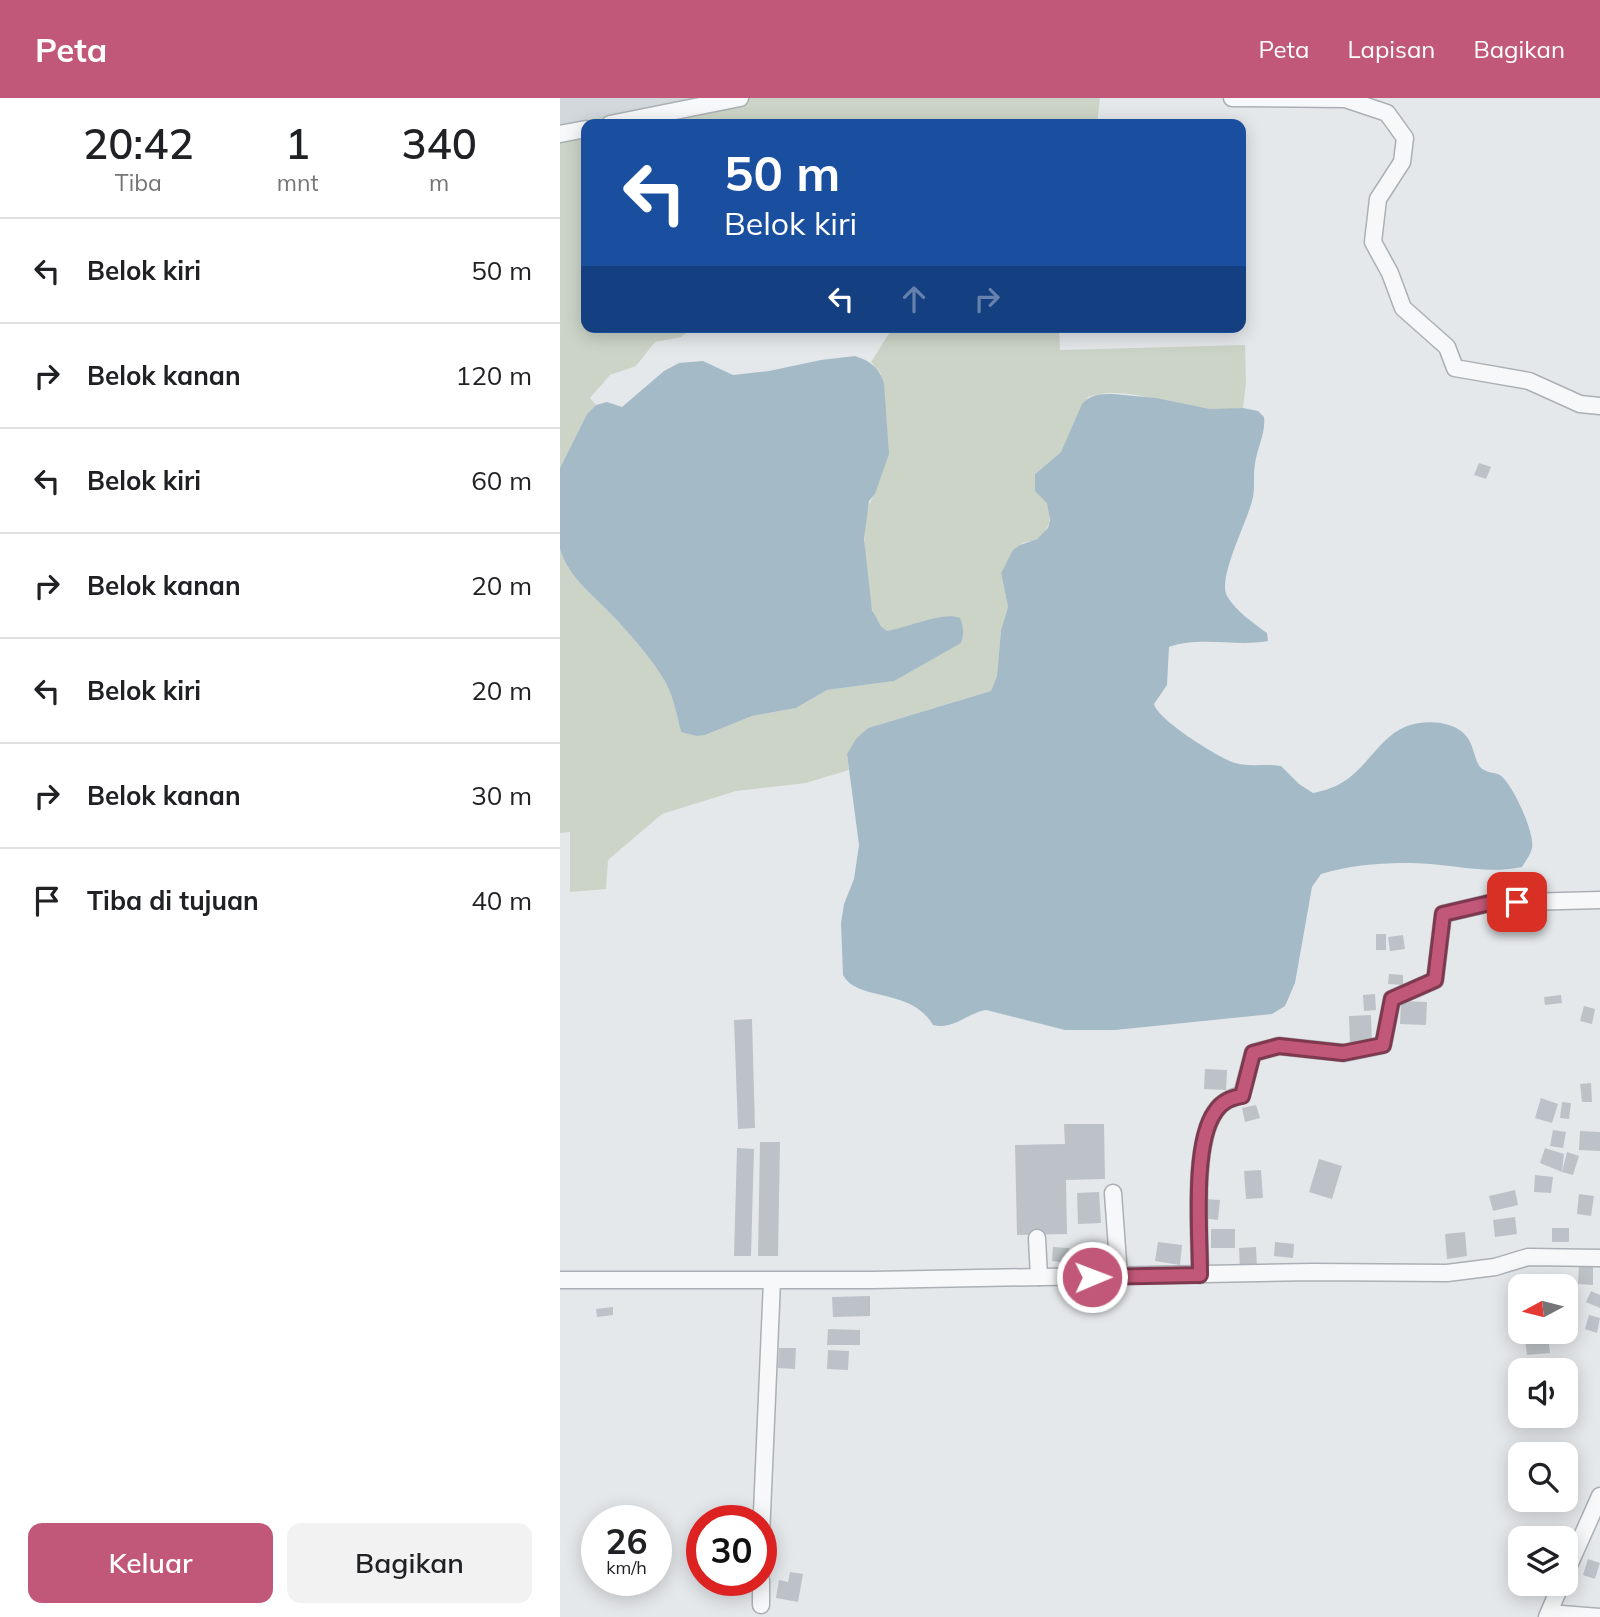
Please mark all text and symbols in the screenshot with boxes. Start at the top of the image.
text: Peta [35,29,107,70]
text: Peta [1258,34,1309,64]
text: Lapisan [1347,34,1435,64]
text: Bagikan [1473,34,1565,64]
text: 20:42 [83,117,194,170]
text: 1 [285,117,310,170]
text: 340 [401,117,477,170]
text: 50 m [724,142,840,203]
icon: left [609,147,700,238]
text: Tiba [115,168,162,197]
text: mnt [277,168,318,197]
text: m [429,168,449,197]
text: Belok kiri [724,203,857,243]
icon: left [28,252,66,290]
text: Belok kiri [87,254,201,287]
text: 50 m [471,254,532,287]
icon: left [822,280,860,318]
icon: ahead [895,280,933,318]
icon: right [968,280,1006,318]
icon: right [28,357,66,395]
text: Belok kanan [87,359,241,392]
text: 120 m [456,359,532,392]
icon: left [28,462,66,500]
text: Belok kiri [87,464,201,497]
text: 60 m [471,464,532,497]
icon: right [28,567,66,605]
text: Belok kanan [87,569,241,602]
text: 20 m [471,569,532,602]
icon: left [28,672,66,710]
text: Belok kiri [87,674,201,707]
text: 20 m [471,674,532,707]
icon: right [28,777,66,815]
text: Belok kanan [87,779,241,812]
text: 30 m [471,779,532,812]
pin [1487,872,1547,932]
icon: arrive [28,882,66,920]
icon: arrive [1498,883,1536,921]
text: Tiba di tujuan [87,884,259,917]
text: 40 m [471,884,532,917]
position arrow [1055,1240,1129,1314]
north arrow [1508,1274,1578,1344]
map controls [1508,1274,1578,1596]
button: sound [1508,1358,1578,1428]
button: search [1508,1442,1578,1512]
speed limit sign: 30 [686,1505,777,1596]
text: 26 [605,1519,648,1563]
button: Keluar [28,1523,273,1603]
button: Bagikan [287,1523,532,1603]
button: layers [1508,1526,1578,1596]
text: km/h [606,1556,647,1579]

